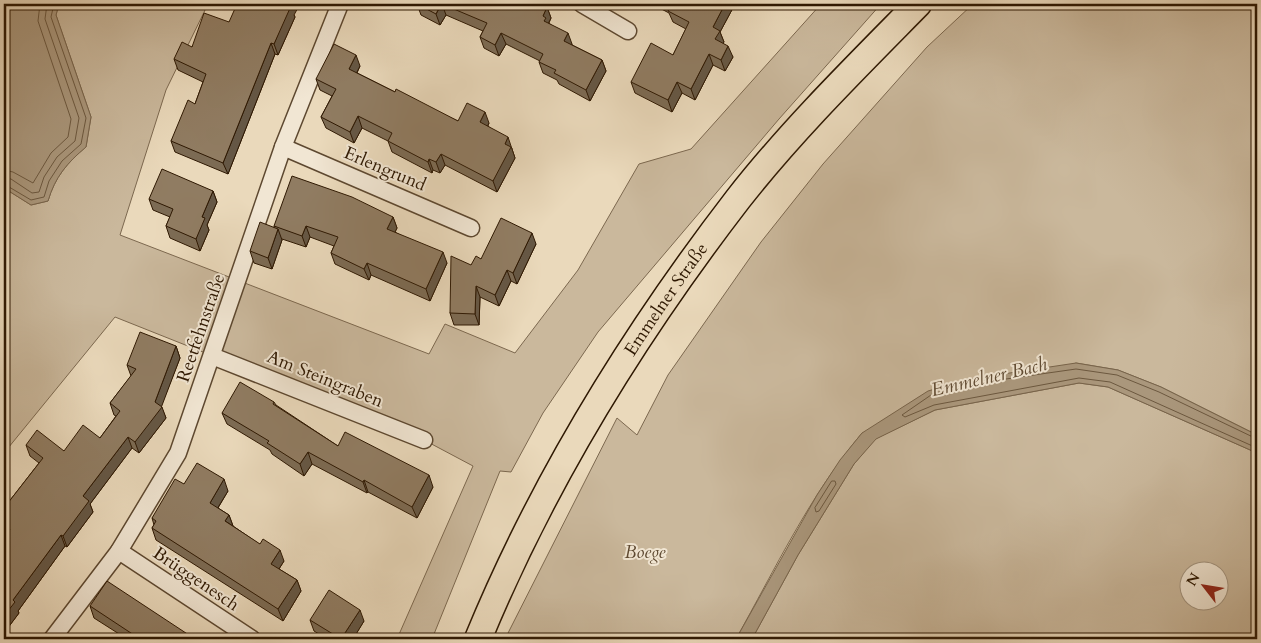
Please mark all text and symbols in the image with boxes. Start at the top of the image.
street label: Erlengrund [340,140,430,198]
street label: Emmelner Straße [618,238,714,361]
street label: Reetfehnstraße [171,270,231,386]
street label: Am Steingraben [263,344,388,414]
water label: Emmelner Bach [929,351,1049,403]
park label: Boege [624,540,667,565]
street label: Brüggenesch [148,541,244,617]
north arrow [1178,560,1228,610]
text: N [1182,569,1205,590]

